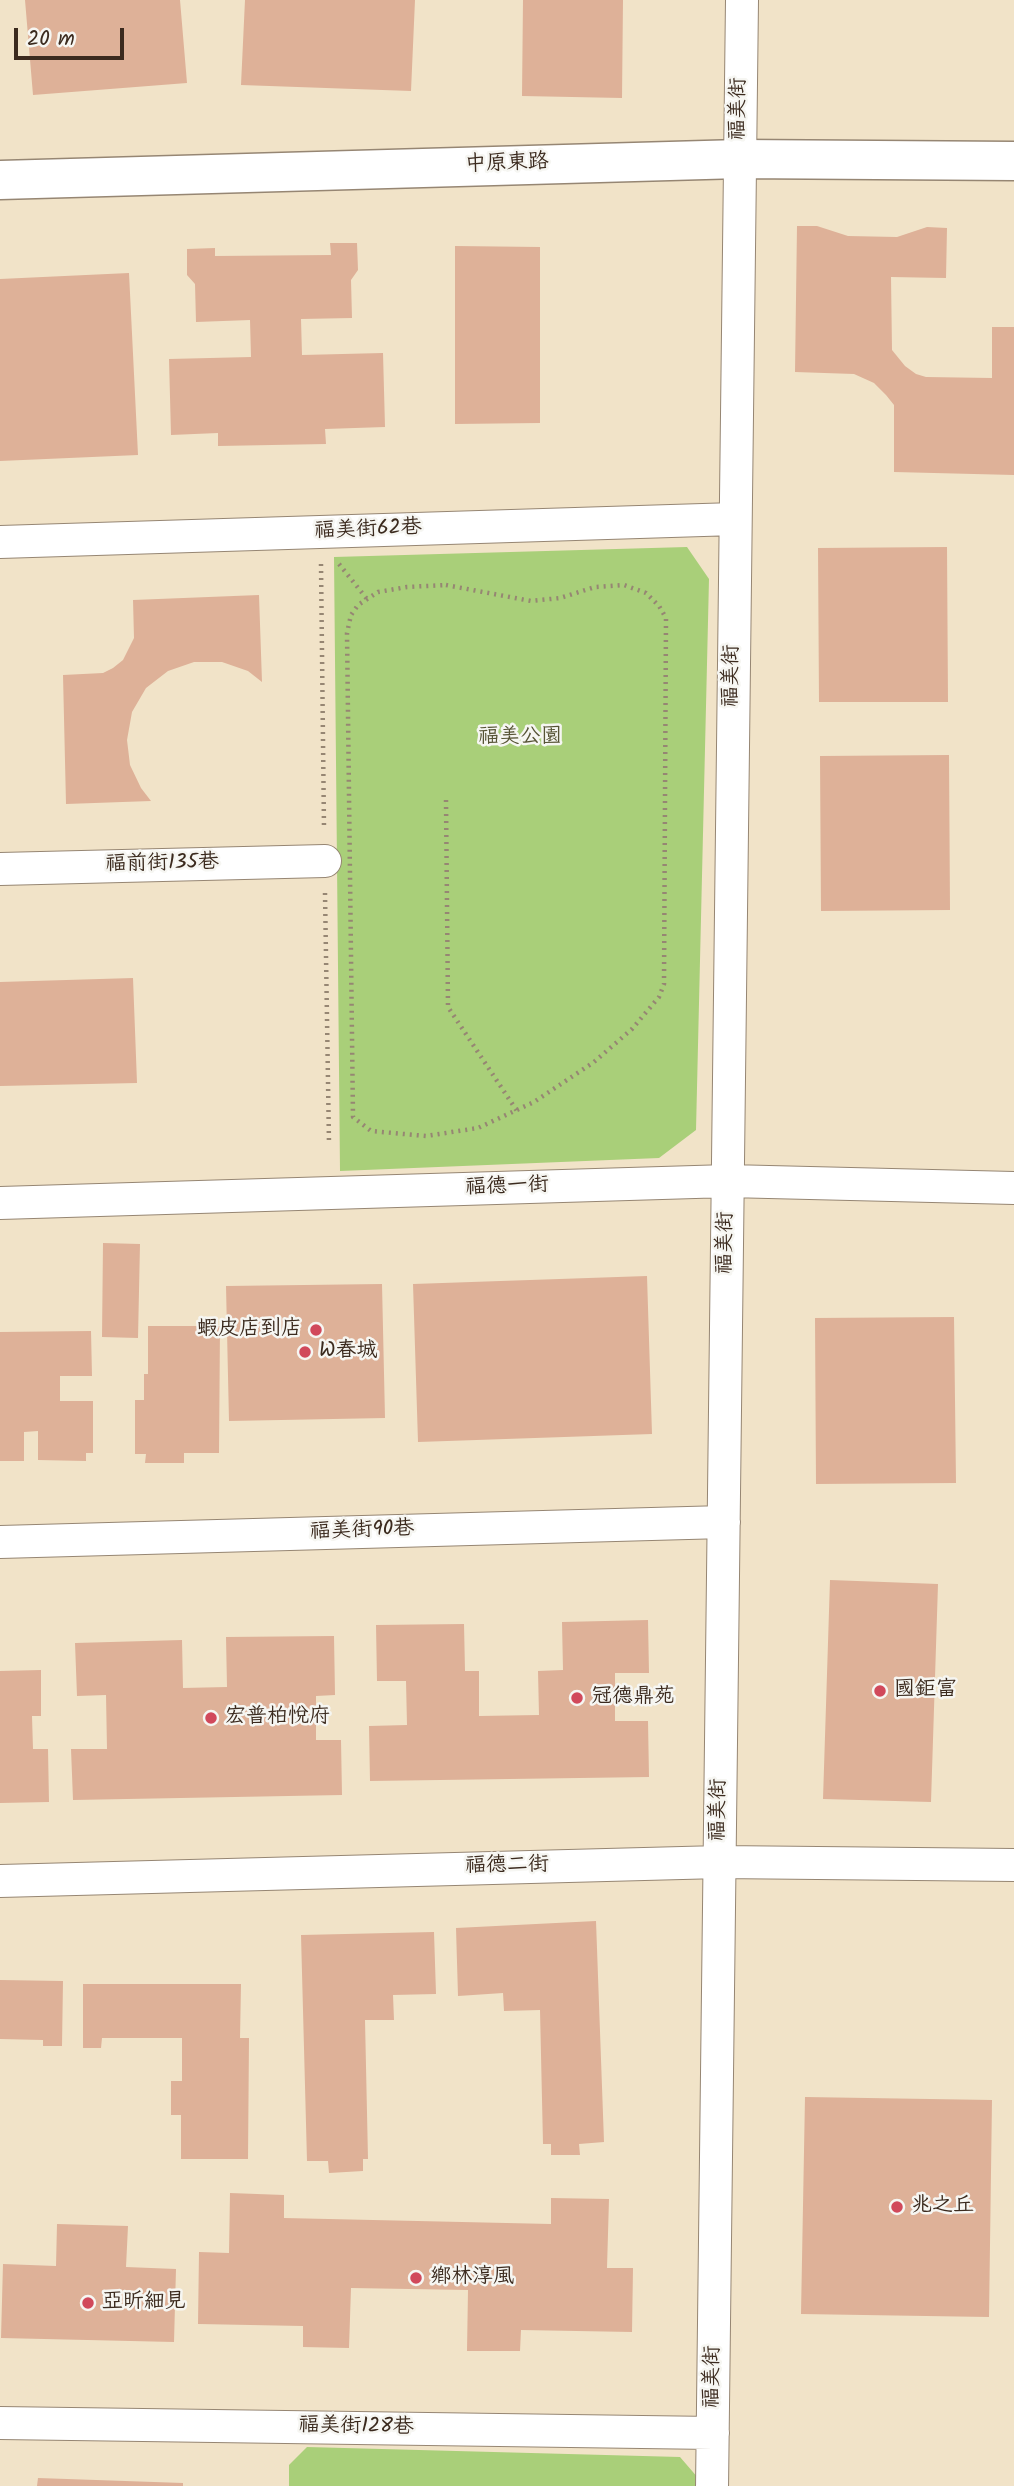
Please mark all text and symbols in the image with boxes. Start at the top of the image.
scale bar [18,14,128,58]
text: 20 m [27,23,75,56]
street label: 福美街 [727,77,753,141]
street label: 中原東路 [465,151,549,179]
street label: 福美街62巷 [314,517,422,545]
street label: 福美街 [720,644,746,708]
park label: 福美公園 [478,725,562,751]
street label: 福前街135巷 [105,851,219,879]
street label: 福德一街 [465,1174,549,1202]
street label: 福美街 [714,1211,740,1275]
place label: 蝦皮店到店 [197,1317,302,1343]
marker: 蝦皮店到店 [308,1322,324,1338]
place label: W春城 [319,1339,377,1365]
marker: W春城 [297,1344,313,1360]
street label: 福美街90巷 [309,1518,415,1546]
place label: 國鉅富 [894,1678,957,1704]
marker: 國鉅富 [872,1683,888,1699]
place label: 冠德鼎苑 [591,1685,675,1711]
marker: 冠德鼎苑 [569,1690,585,1706]
place label: 宏普柏悅府 [225,1705,330,1731]
marker: 宏普柏悅府 [203,1710,219,1726]
street label: 福美街 [707,1778,733,1842]
street label: 福德二街 [465,1854,549,1880]
place label: 兆之丘 [911,2194,974,2220]
marker: 兆之丘 [889,2199,905,2215]
place label: 鄉林淳風 [430,2265,514,2291]
marker: 鄉林淳風 [408,2270,424,2286]
place label: 亞昕細見 [102,2290,186,2316]
marker: 亞昕細見 [80,2295,96,2311]
street label: 福美街 [701,2345,727,2409]
street label: 福美街128巷 [298,2414,414,2442]

